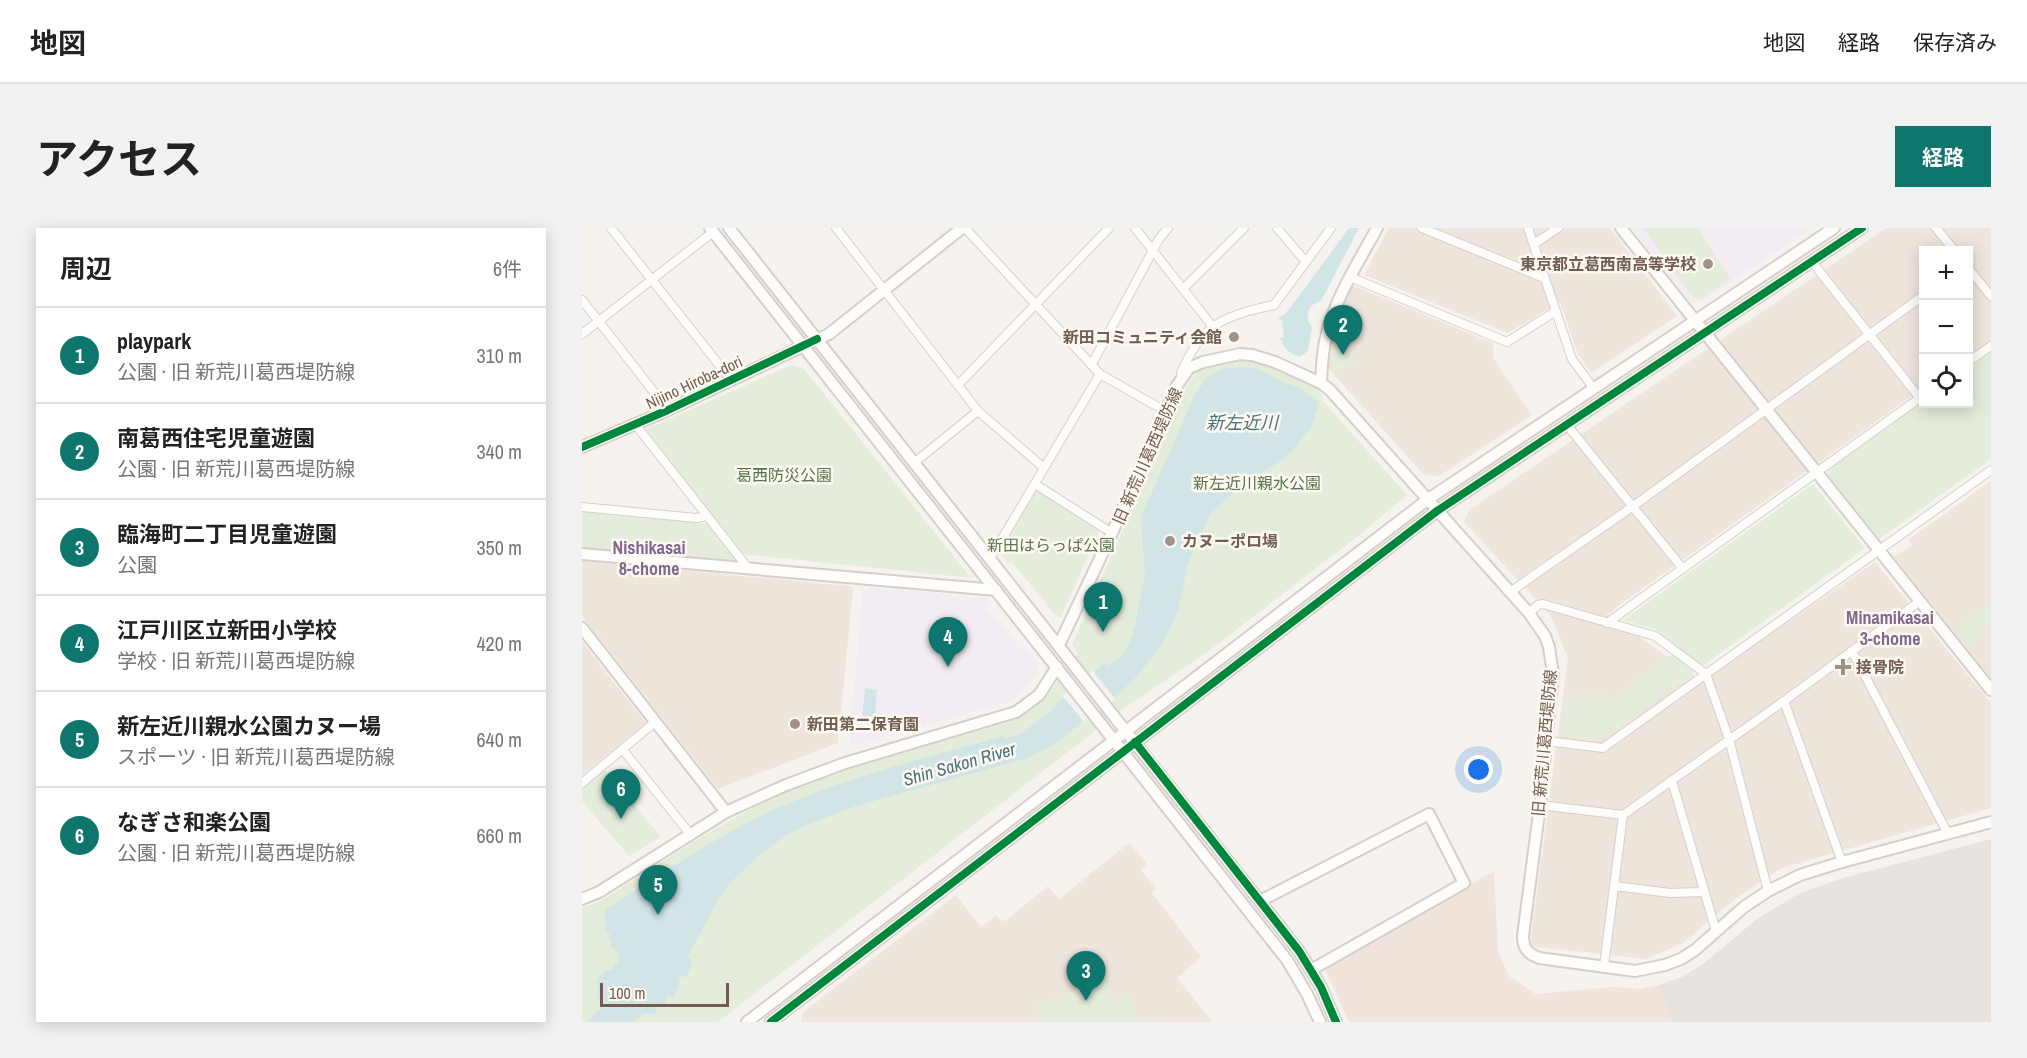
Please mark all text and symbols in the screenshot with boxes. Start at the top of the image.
text: 地図 [30,24,86,62]
text: 地図 [1763,28,1805,57]
text: 経路 [1838,28,1880,57]
text: 保存済み [1913,28,1997,57]
button: 経路 [1895,126,1991,187]
text: アクセス [36,131,202,187]
map controls [1919,246,1973,408]
button: + [1919,246,1973,300]
text: 周辺 [60,251,112,286]
place label: 東京都立葛西南高等学校 [1520,253,1696,275]
text: 6件 [493,255,522,282]
marker: 東京都立葛西南高等学校 [1701,257,1715,271]
button: − [1919,300,1973,354]
pin: 2 [1324,306,1362,355]
text: playpark [117,326,191,356]
place label: 新田コミュニティ会館 [1063,326,1222,348]
marker: 新田コミュニティ会館 [1227,330,1241,344]
text: 1 [75,342,84,369]
text: 310 m [476,342,522,369]
street label: Nijino Hiroba-dori [642,350,746,414]
button: locate [1919,354,1973,408]
text: 公園 · 旧 新荒川葛西堤防線 [117,358,355,385]
street label: 旧 新荒川葛西堤防線 [1107,384,1187,528]
water label: 新左近川 [1206,410,1280,435]
text: 南葛西住宅児童遊園 [117,423,315,453]
text: 2 [75,438,84,465]
text: 340 m [476,438,522,465]
text: 公園 · 旧 新荒川葛西堤防線 [117,455,355,482]
park label: 葛西防災公園 [736,464,832,486]
park label: 新左近川親水公園 [1193,472,1321,494]
text: 臨海町二丁目児童遊園 [117,519,337,549]
place label: カヌーポロ場 [1182,530,1278,552]
text: 3 [75,534,84,561]
text: 350 m [476,534,522,561]
park label: 新田はらっぱ公園 [987,534,1115,556]
marker: カヌーポロ場 [1163,534,1177,548]
district label: Nishikasai 8-chome [612,535,686,581]
text: 公園 [117,551,157,578]
pin: 1 [1084,582,1122,632]
district label: Minamikasai 3-chome [1846,605,1934,651]
text: 江戸川区立新田小学校 [117,615,337,645]
pin: 4 [928,618,968,667]
text: 4 [75,630,84,657]
text: 420 m [476,630,522,657]
text: 学校 · 旧 新荒川葛西堤防線 [117,647,355,674]
place label: 接骨院 [1856,656,1904,678]
marker: 接骨院 [1834,658,1852,676]
street label: 旧 新荒川葛西堤防線 [1527,668,1561,818]
text: 新左近川親水公園カヌー場 [117,711,381,741]
place label: 新田第二保育園 [807,713,919,735]
marker: 新田第二保育園 [788,717,802,731]
text: 5 [75,726,84,753]
text: 640 m [476,726,522,753]
water label: Shin Sakon River [900,736,1019,792]
text: スポーツ · 旧 新荒川葛西堤防線 [117,743,395,770]
your location [1464,755,1493,784]
pin: 6 [602,770,640,819]
text: なぎさ和楽公園 [117,807,271,837]
text: 6 [75,822,84,849]
text: 660 m [476,822,522,849]
text: 公園 · 旧 新荒川葛西堤防線 [117,839,355,866]
pin: 5 [638,866,678,915]
pin: 3 [1066,952,1106,1001]
scale bar [600,980,729,1008]
text: 100 m [609,982,645,1004]

